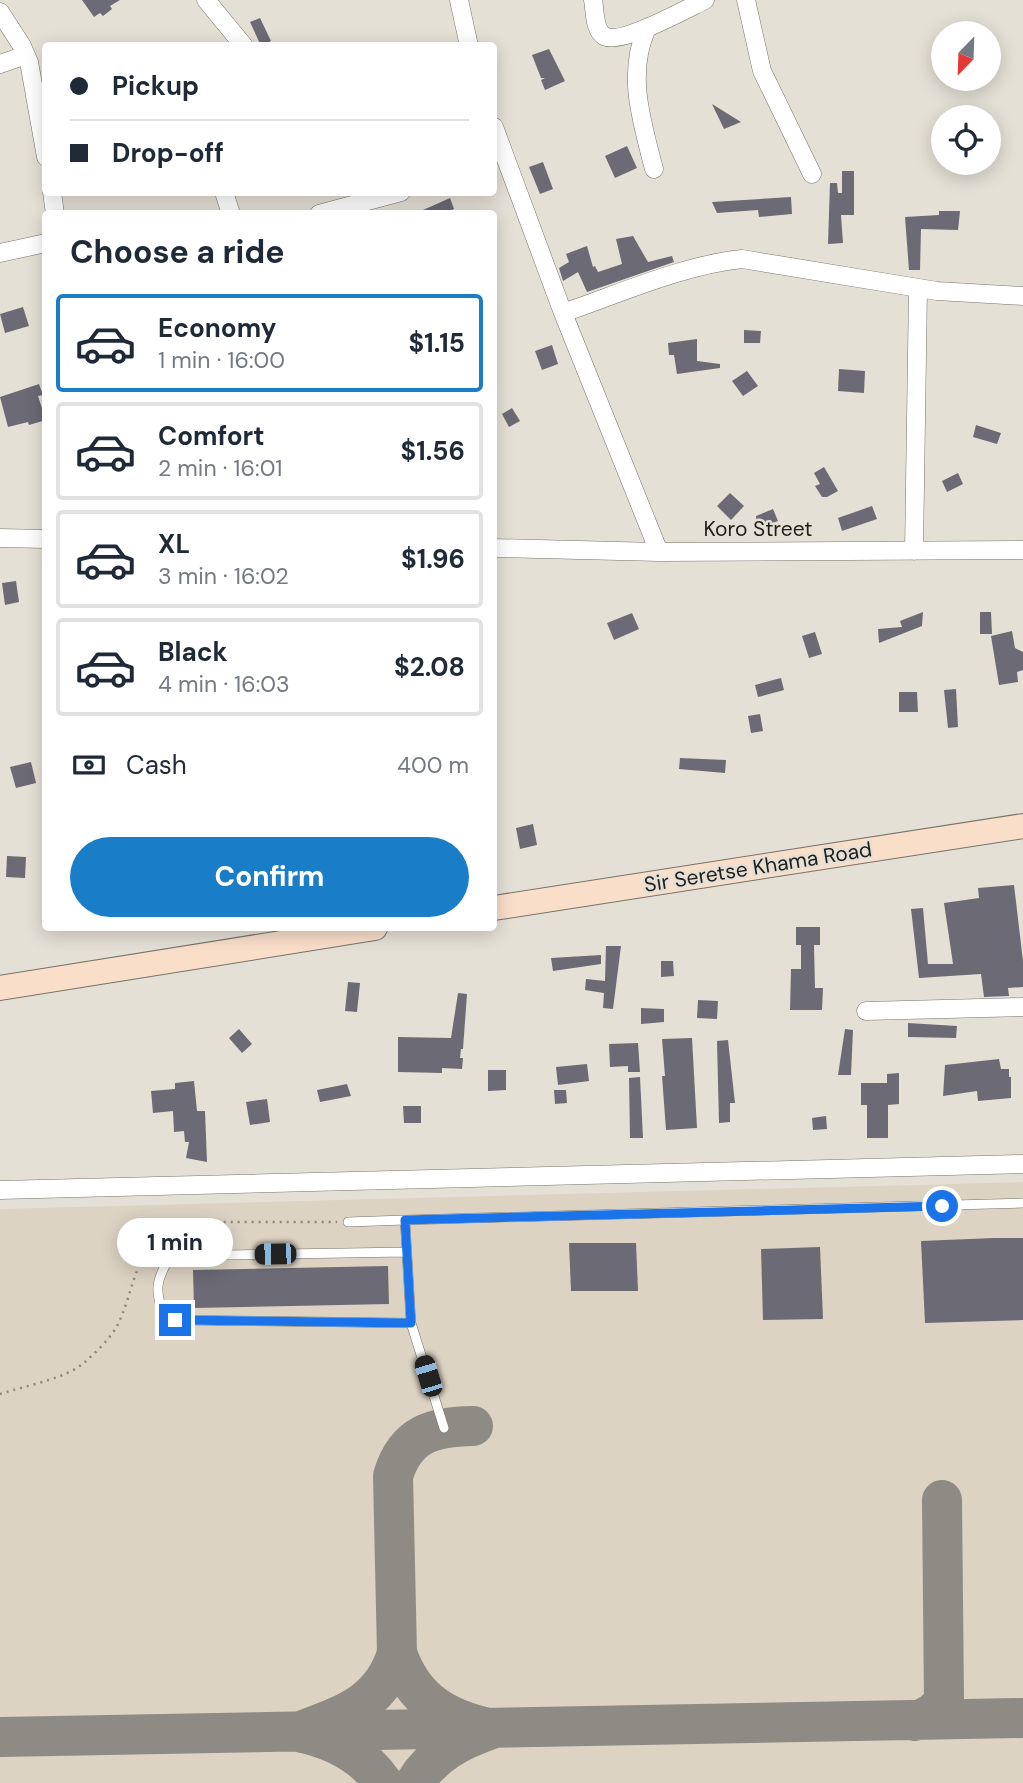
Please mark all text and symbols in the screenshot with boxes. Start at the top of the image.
north arrow [931,21,1001,91]
map controls [931,21,1001,175]
text: Pickup [112,69,199,103]
button: locate [931,105,1001,175]
text: Drop-off [112,136,224,170]
text: Choose a ride [70,231,285,273]
text: Economy [158,311,276,345]
icon: car [74,312,137,375]
text: $1.15 [409,326,465,360]
text: 1 min · 16:00 [158,345,285,375]
text: Comfort [158,419,264,453]
icon: car [74,420,137,483]
text: $1.56 [401,434,465,468]
text: 2 min · 16:01 [158,453,283,483]
street label: Koro Street [704,515,812,543]
text: XL [158,527,190,561]
icon: car [74,528,137,591]
text: $1.96 [401,542,465,576]
text: 3 min · 16:02 [158,561,289,591]
text: Black [158,635,228,669]
icon: car [74,636,137,699]
text: $2.08 [394,650,465,684]
text: 4 min · 16:03 [158,669,290,699]
icon: cash [70,746,108,784]
text: Cash [126,748,187,782]
text: 400 m [397,750,469,780]
street label: Sir Seretse Khama Road [642,835,874,899]
button: Confirm [70,837,469,917]
route start [926,1190,958,1222]
callout: 1 min [117,1218,233,1268]
text: 1 min [147,1227,203,1257]
car [254,1243,297,1265]
route end [159,1304,191,1336]
car [412,1353,445,1399]

